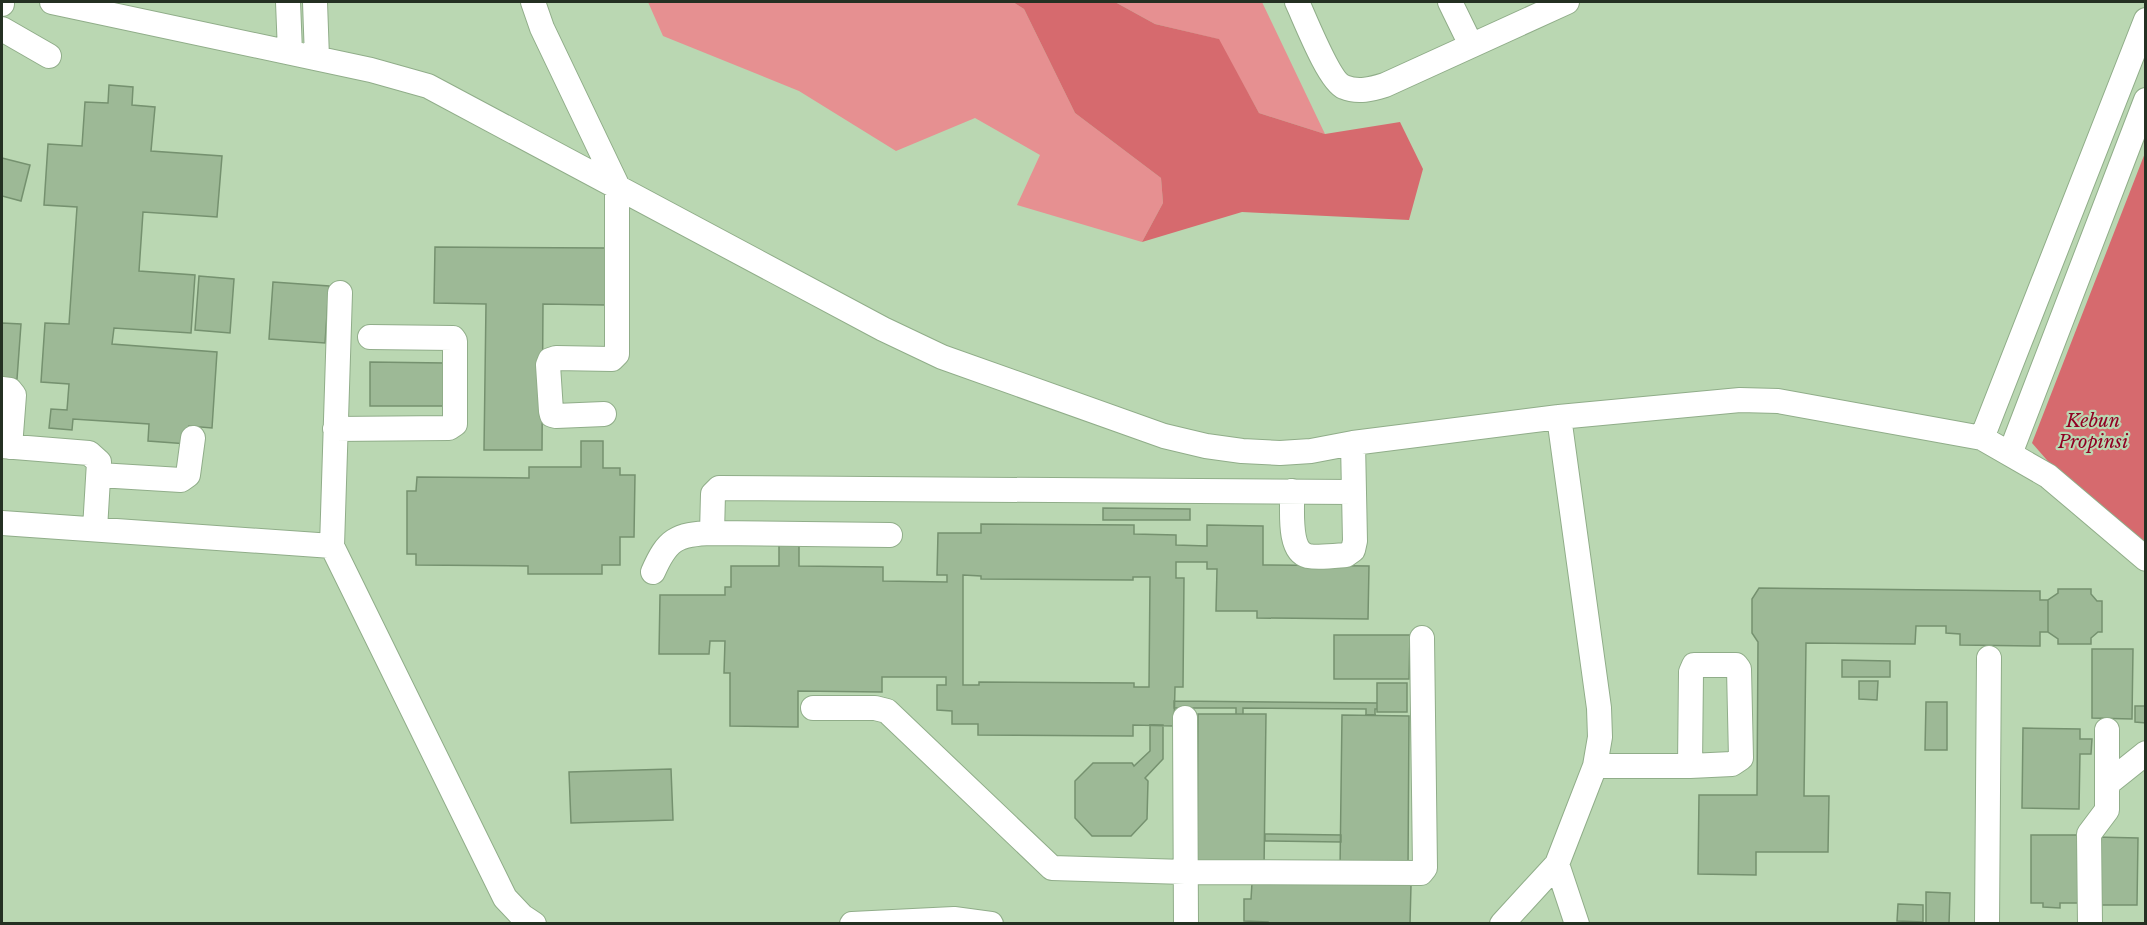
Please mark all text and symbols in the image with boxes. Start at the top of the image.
park label: Kebun Propinsi [2057,410,2129,453]

